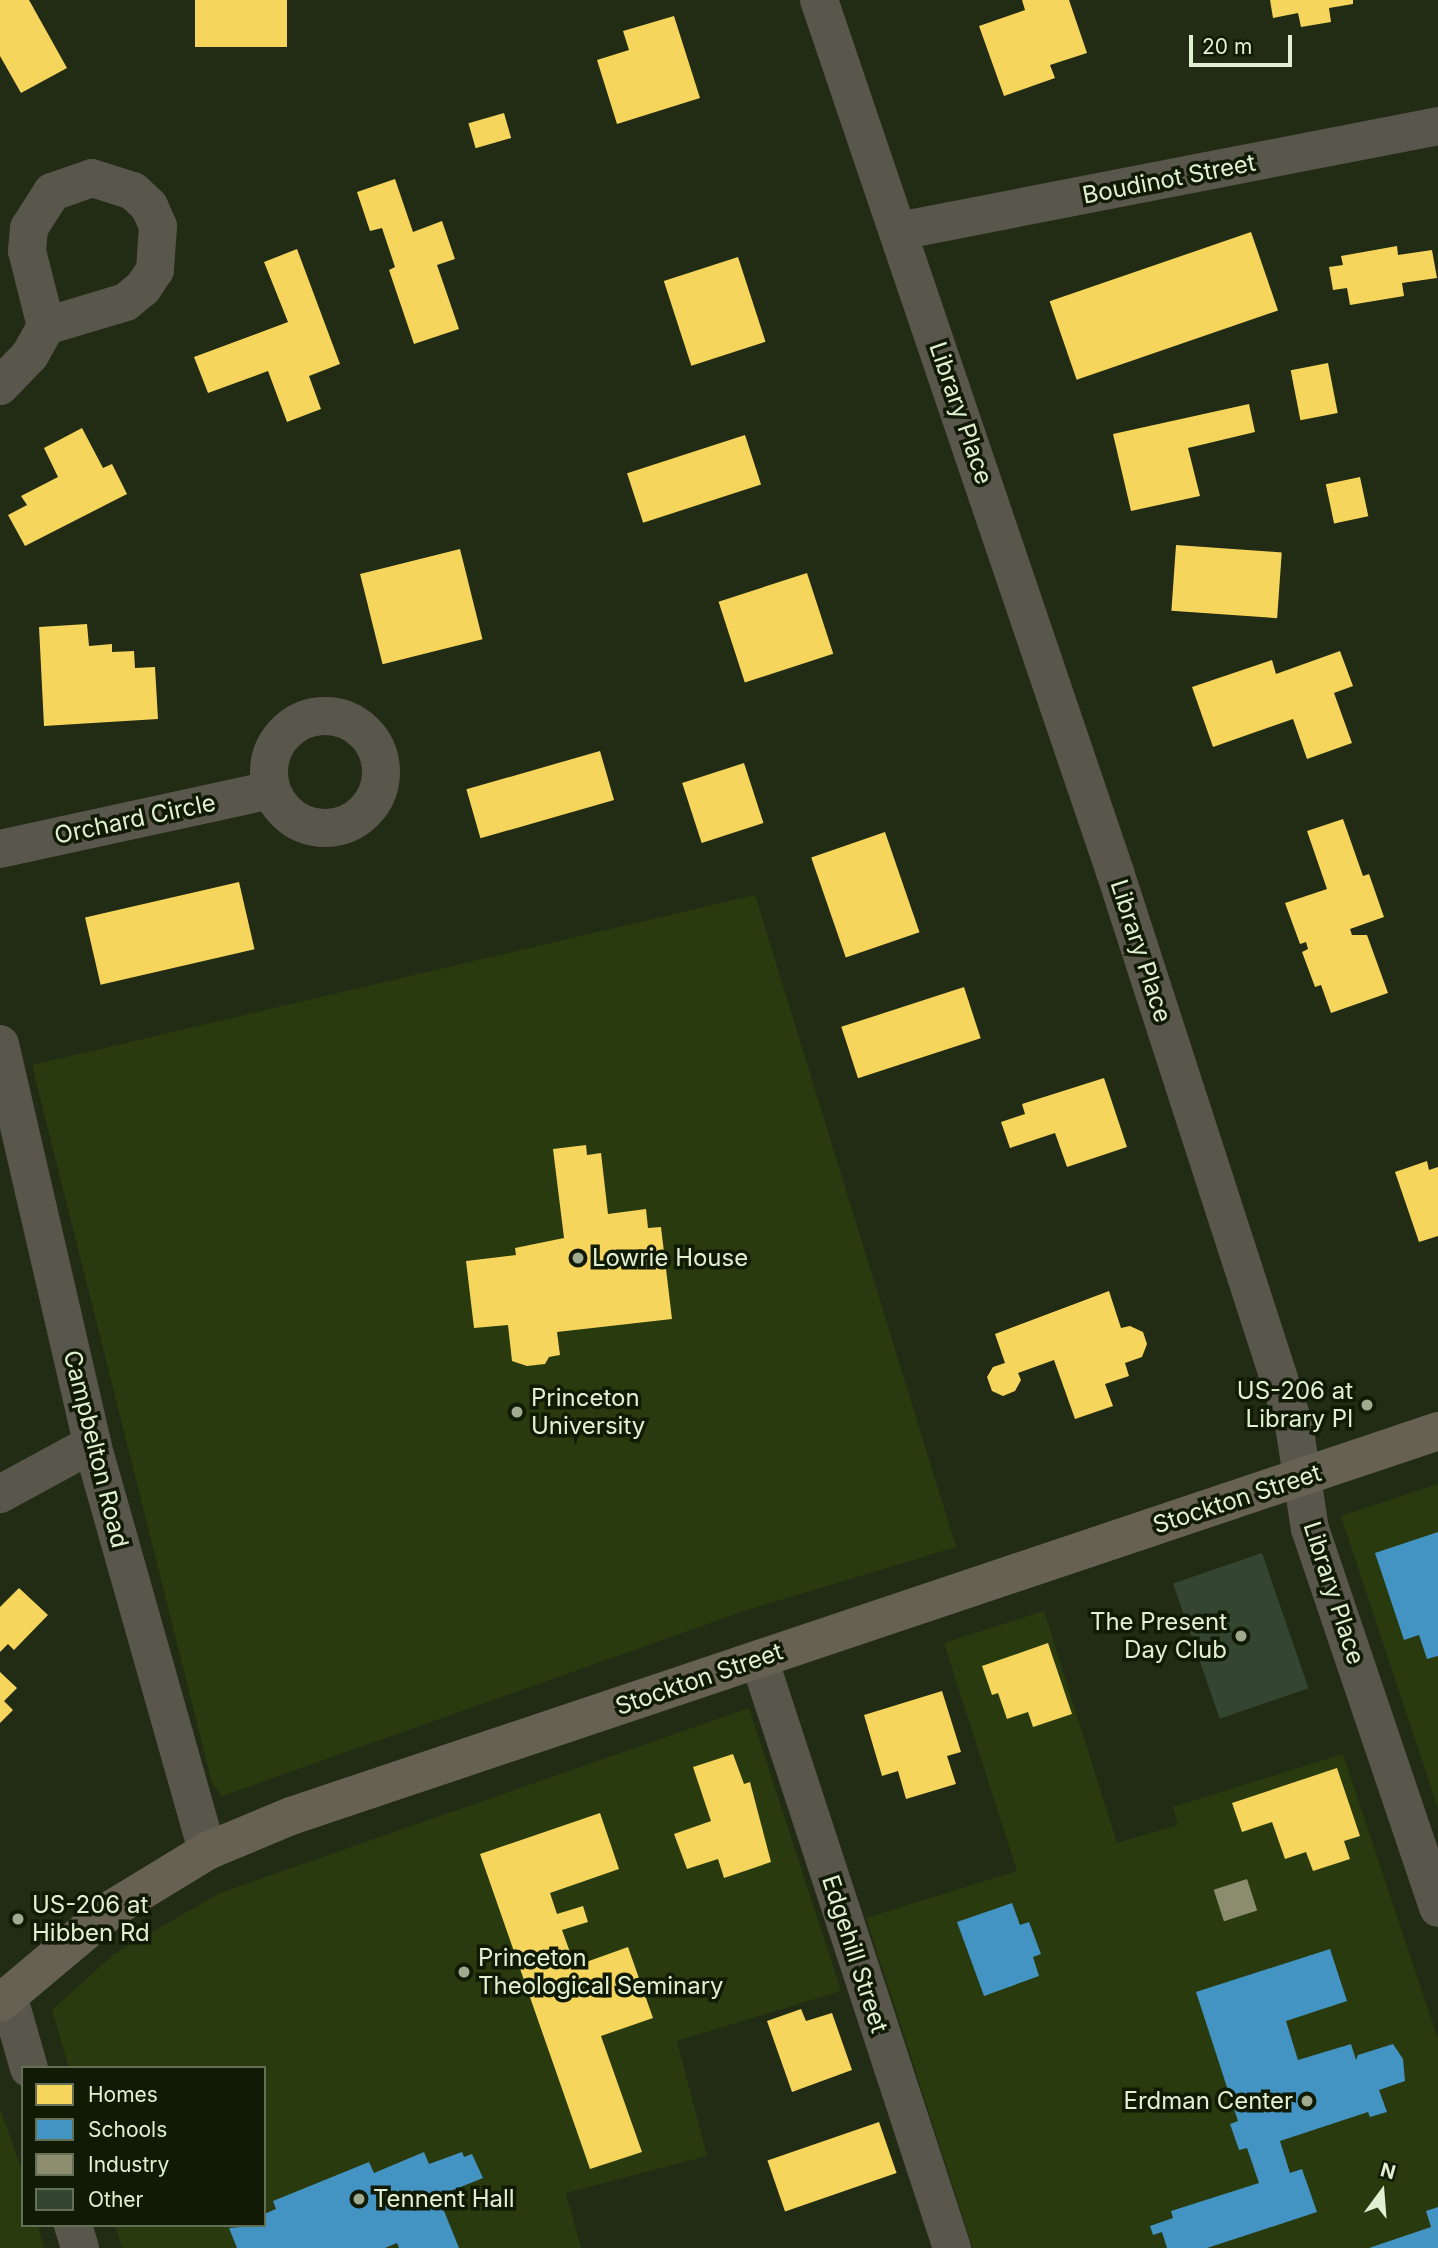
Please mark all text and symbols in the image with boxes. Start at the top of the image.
scale bar [1193,21,1296,65]
text: 20 m [1202,34,1252,59]
street label: Boudinot Street [1080,148,1258,210]
street label: Library Place [923,338,999,488]
street label: Orchard Circle [52,788,218,850]
street label: Library Place [1104,876,1178,1026]
place label: Lowrie House [592,1244,748,1272]
marker: Lowrie House [570,1250,586,1266]
street label: Campbelton Road [58,1347,134,1551]
place label: US-206 at Library Pl [1237,1377,1353,1433]
place label: Princeton University [531,1384,645,1440]
marker: US-206 at Library Pl [1359,1397,1375,1413]
marker: Princeton University [509,1404,525,1420]
street label: Stockton Street [1149,1458,1325,1540]
street label: Library Place [1297,1518,1371,1668]
place label: The Present Day Club [1090,1608,1227,1664]
marker: The Present Day Club [1233,1628,1249,1644]
street label: Stockton Street [612,1637,786,1721]
street label: Edgehill Street [816,1872,894,2036]
place label: US-206 at Hibben Rd [32,1891,150,1947]
marker: US-206 at Hibben Rd [10,1911,26,1927]
place label: Princeton Theological Seminary [478,1944,724,2000]
marker: Princeton Theological Seminary [456,1964,472,1980]
legend [21,2066,266,2227]
text: Homes [88,2082,158,2107]
place label: Erdman Center [1123,2087,1293,2115]
marker: Erdman Center [1299,2093,1315,2109]
text: Schools [88,2117,167,2142]
text: Industry [88,2152,169,2177]
north arrow [1347,2157,1417,2227]
text: N [1378,2158,1398,2184]
place label: Tennent Hall [373,2185,515,2213]
text: Other [88,2187,144,2212]
marker: Tennent Hall [351,2191,367,2207]

